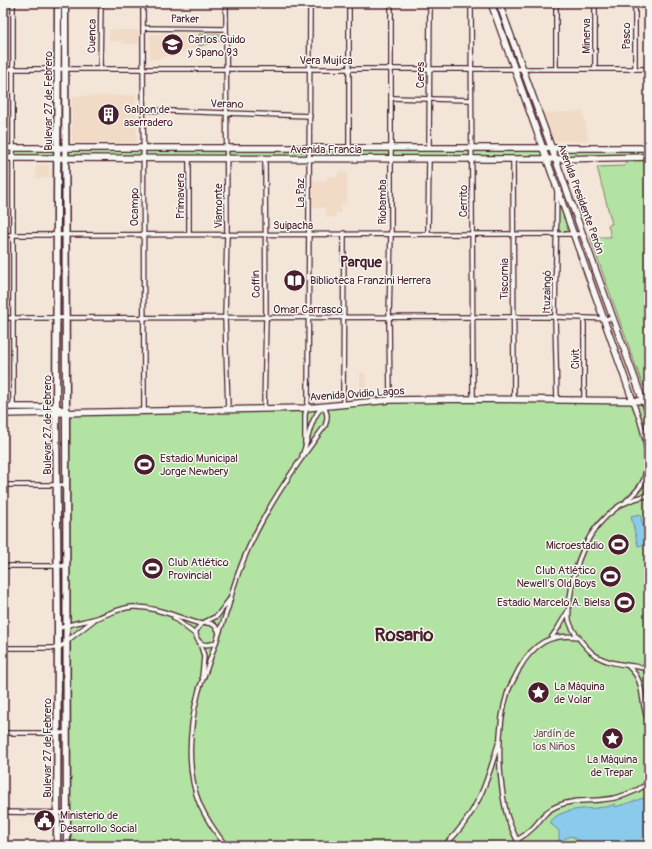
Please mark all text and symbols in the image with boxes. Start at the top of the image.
street label: Parker [171,12,199,26]
street label: Minerva [580,18,593,54]
street label: Cuenca [85,19,99,53]
street label: Pasco [620,22,633,50]
school or university icon: Carlos Guido y Spano 93 [160,32,186,58]
place label: Carlos Guido y Spano 93 [187,33,246,59]
street label: Bulevar 27 de Febrero [42,51,55,151]
street label: Vera Mujíca [299,54,353,67]
street label: Ceres [414,62,427,88]
street label: Verano [210,97,244,111]
building icon: Galpon de aserradero [96,102,122,128]
place label: Galpon de aserradero [124,103,173,129]
street label: Avenida Presidente Perón [555,142,607,256]
street label: Avenida Francia [290,143,362,156]
street label: Primavera [174,173,187,219]
street label: La Paz [294,178,307,208]
street label: Riobamba [376,179,389,225]
street label: Viamonte [212,183,225,229]
street label: Cerrito [457,185,470,217]
street label: Ocampo [128,188,141,226]
street label: Suipacha [273,219,313,232]
district label: Parque [340,253,383,272]
street label: Tiscornia [498,258,511,300]
library icon: Biblioteca Franzini Herrera [282,267,308,293]
street label: Coffin [249,270,263,298]
street label: Ituzaingó [540,270,554,314]
place label: Biblioteca Franzini Herrera [310,274,431,287]
street label: Omar Carrasco [273,303,343,316]
street label: Civit [569,348,582,369]
street label: Bulevar 27 de Febrero [41,375,54,475]
street label: Avenida Ovidio Lagos [309,384,405,404]
sports icon: Estadio Municipal Jorge Newbery [132,451,158,477]
place label: Estadio Municipal Jorge Newbery [160,452,238,478]
sports icon: Microestadio [606,532,632,558]
place label: Microestadio [546,539,604,552]
sports icon: Club Atlético Provincial [140,555,166,581]
place label: Club Atlético Provincial [168,556,229,582]
sports icon: Club Atlético Newell's Old Boys [598,563,624,589]
place label: Club Atlético Newell's Old Boys [516,564,596,590]
sports icon: Estadio Marcelo A. Bielsa [612,589,638,615]
place label: Estadio Marcelo A. Bielsa [497,596,610,609]
district label: Rosario [375,623,434,647]
place icon: La Máquina de Volar [526,679,552,705]
place label: La Máquina de Volar [554,680,605,706]
street label: Bulevar 27 de Febrero [41,698,54,798]
place icon: La Máquina de Trepar [599,726,625,752]
park label: Jardín de los Niños [533,727,576,753]
place label: La Máquina de Trepar [587,753,637,779]
public building icon: Ministerio de Desarrollo Social [31,808,57,834]
place label: Ministerio de Desarrollo Social [60,809,137,835]

